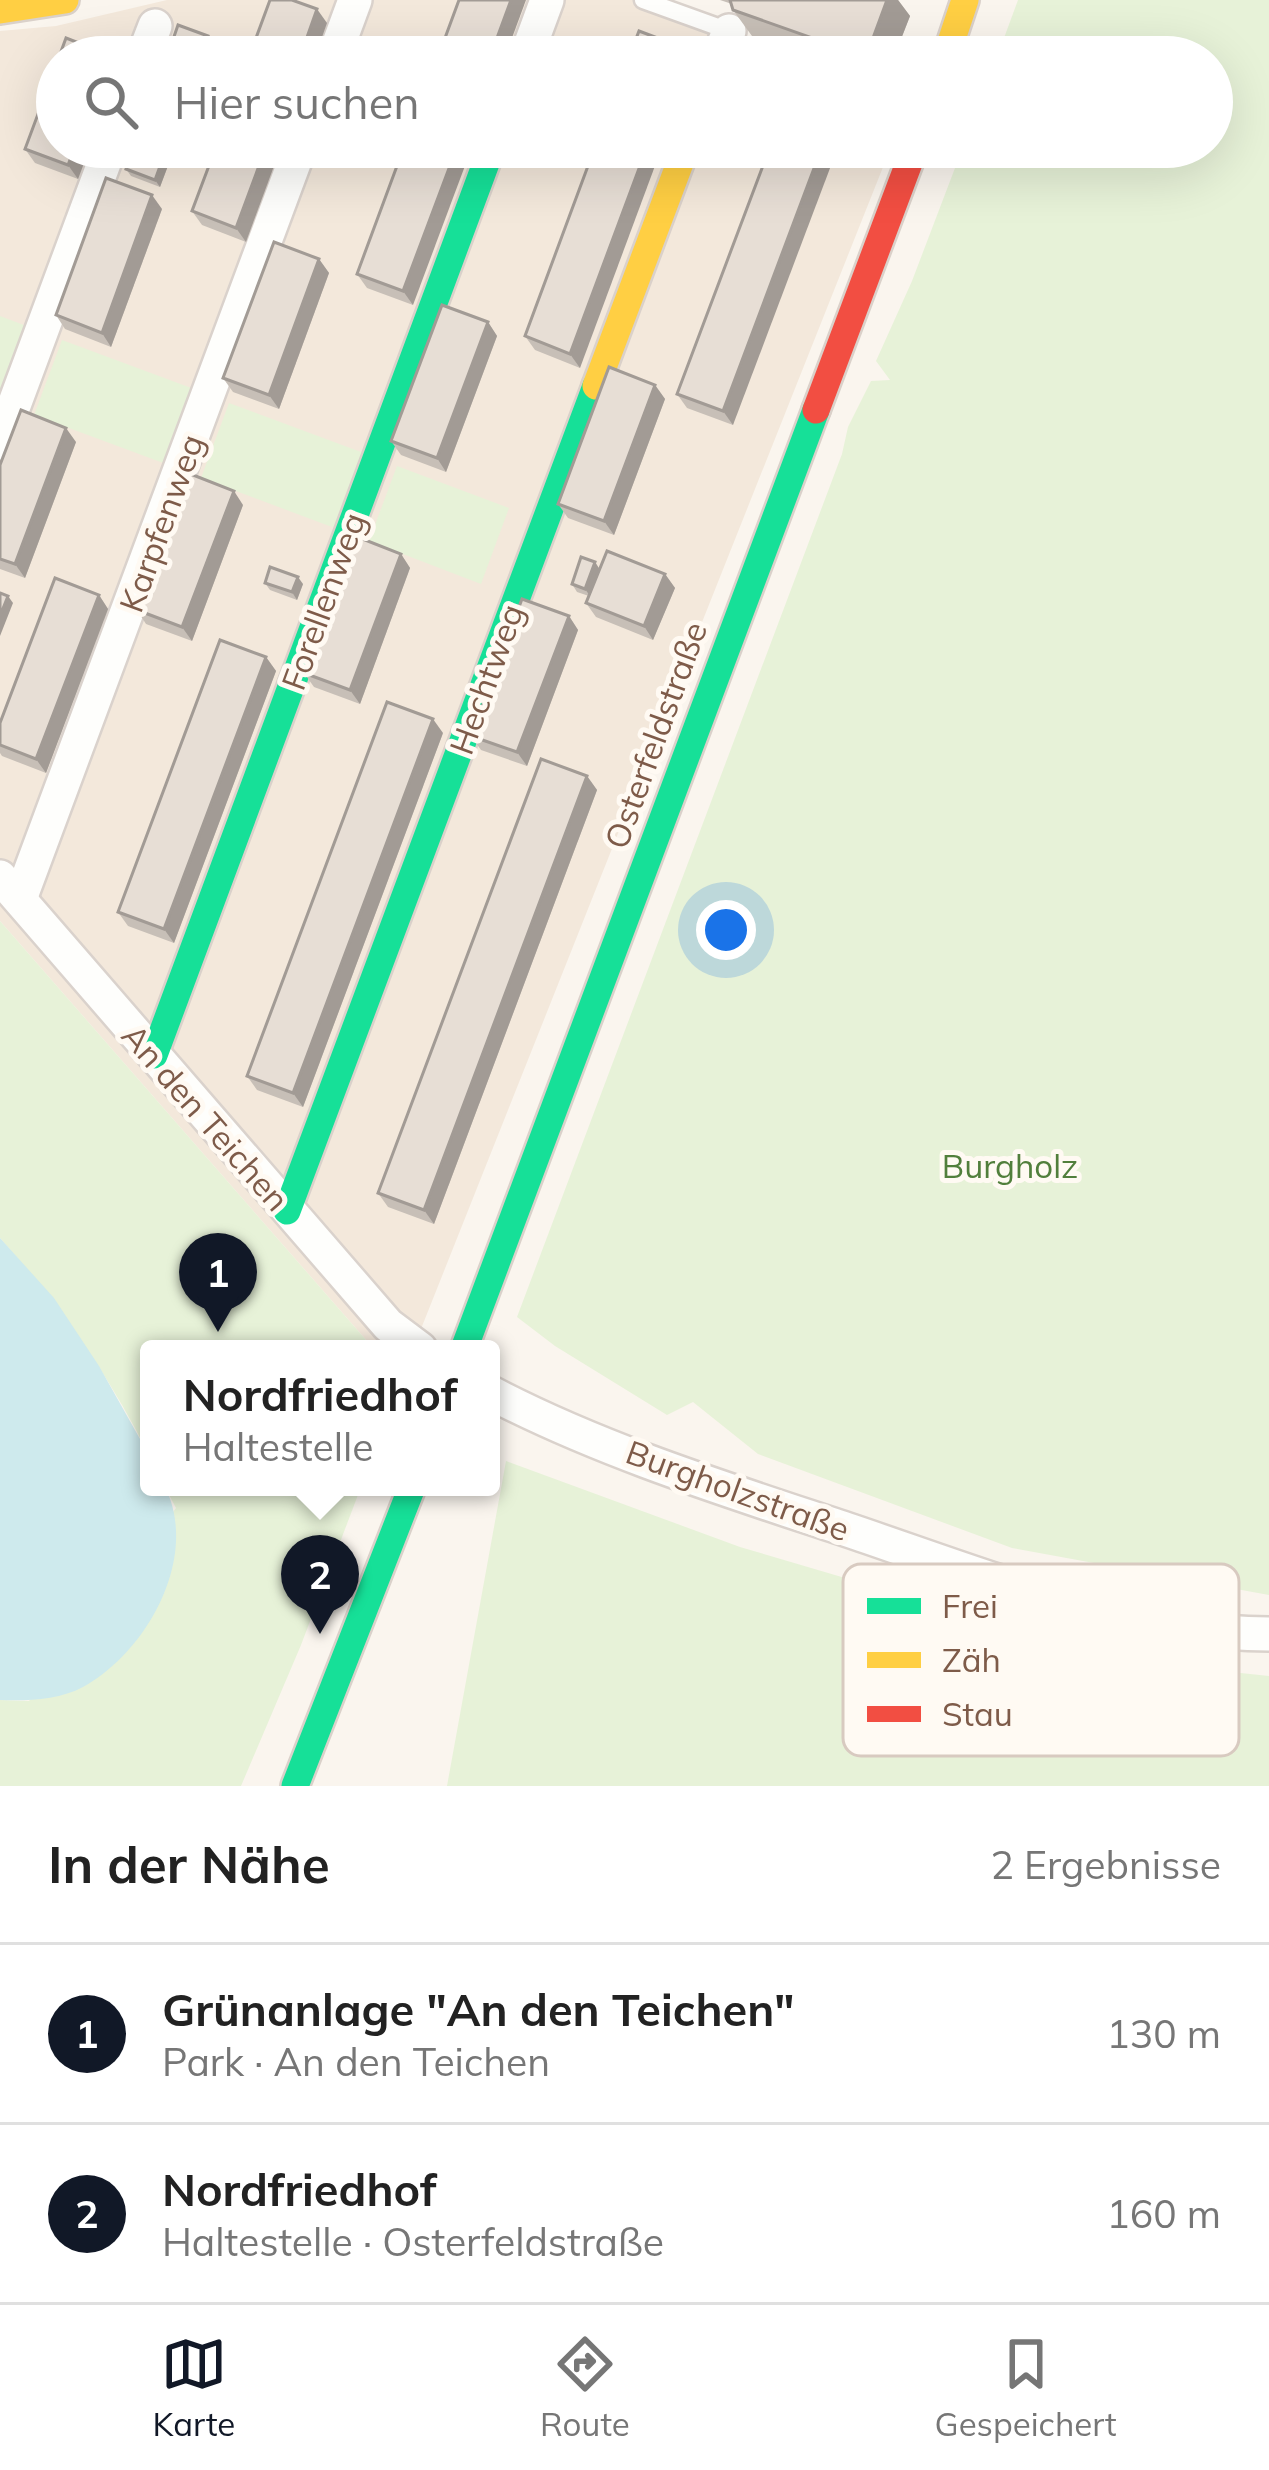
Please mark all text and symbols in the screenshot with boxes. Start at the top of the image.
search box [36,36,1233,168]
icon: search [78,69,144,135]
text: Hier suchen [174,74,420,130]
street label: Karpfenweg [110,428,212,618]
street label: Forellenweg [272,507,374,695]
street label: Hechtweg [440,598,532,760]
street label: Osterfeldstraße [595,616,715,854]
your location [696,900,756,960]
street label: An den Teichen [114,1015,298,1219]
park label: Burgholz [942,1145,1078,1186]
pin: 1 [179,1233,257,1332]
popup [140,1340,500,1496]
text: Nordfriedhof [183,1366,457,1422]
text: Haltestelle [183,1422,374,1471]
street label: Burgholzstraße [621,1431,855,1549]
pin: 2 [281,1535,359,1634]
legend [843,1564,1239,1756]
text: Frei [942,1585,998,1626]
text: Zäh [942,1639,1001,1680]
text: Stau [942,1693,1013,1734]
text: In der Nähe [48,1832,330,1896]
text: 2 Ergebnisse [990,1840,1221,1889]
text: Grünanlage "An den Teichen" [162,1981,795,2037]
text: 1 [75,2009,99,2058]
text: 130 m [1106,2009,1221,2058]
text: Park · An den Teichen [162,2037,550,2086]
text: Nordfriedhof [162,2161,437,2217]
text: 2 [75,2189,99,2238]
text: 160 m [1106,2189,1221,2238]
text: Haltestelle · Osterfeldstraße [162,2217,664,2266]
tab: Karte [152,2331,235,2444]
tab: Route [540,2331,630,2444]
tab: Gespeichert [935,2331,1117,2444]

